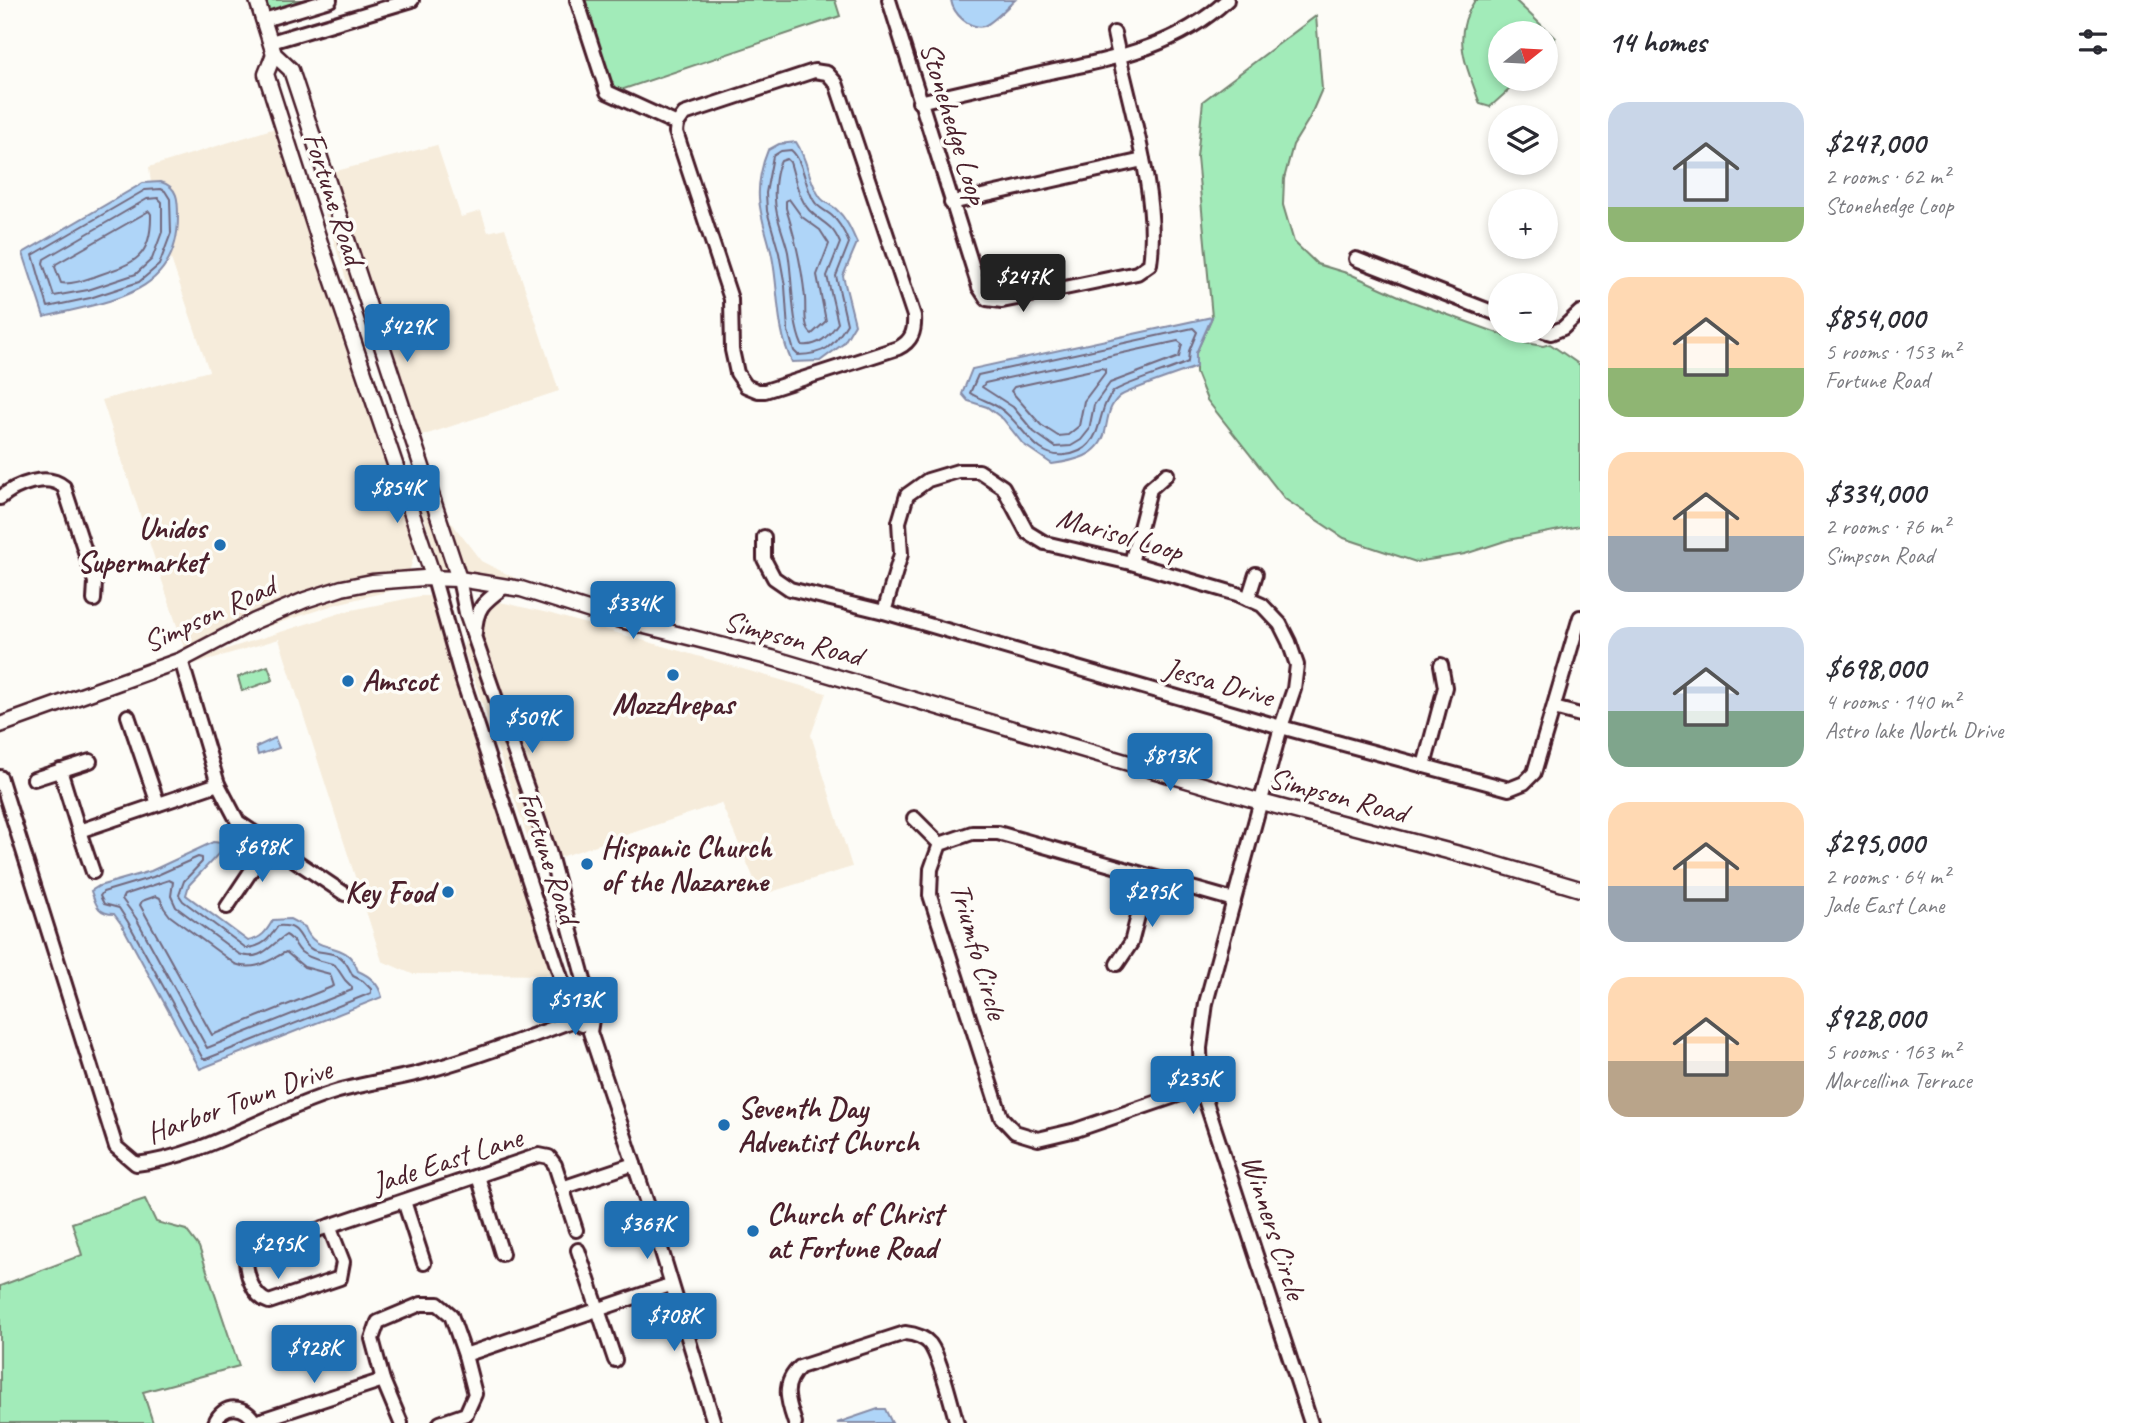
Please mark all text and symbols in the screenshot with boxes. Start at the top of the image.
north arrow [1488,21,1558,91]
map controls [1488,21,1558,343]
text: 14 homes [1608,23,1706,61]
icon: filters [2074,23,2112,61]
street label: Stonehedge Loop [911,38,997,210]
button: layers [1488,105,1558,175]
text: $247,000 [1825,124,1925,162]
street label: Fortune Road [295,127,374,273]
icon: home [1664,130,1748,214]
text: 2 rooms · 62 m² [1825,162,1949,191]
button: + [1488,189,1558,259]
text: Stonehedge Loop [1825,191,1953,220]
pin: $247K [974,254,1072,314]
text: $247K [997,262,1050,291]
button: − [1488,273,1558,343]
text: $854,000 [1825,299,1925,337]
pin: $429K [358,304,456,364]
icon: home [1664,305,1748,389]
text: $429K [381,312,433,341]
text: 5 rooms · 153 m² [1825,337,1960,366]
text: Fortune Road [1825,366,1929,395]
pin: $854K [348,466,446,525]
text: $854K [371,473,423,502]
text: $334,000 [1825,474,1925,512]
icon: home [1664,480,1748,564]
street label: Marisol Loop [1052,498,1189,571]
place label: Unidos Supermarket [77,509,211,581]
text: 2 rooms · 76 m² [1825,512,1949,541]
marker: Unidos Supermarket [212,537,228,553]
text: Simpson Road [1825,541,1934,570]
street label: Simpson Road [137,565,285,661]
pin: $334K [584,582,682,641]
text: $334K [606,589,660,618]
street label: Simpson Road [720,601,870,676]
street label: Jessa Drive [1158,648,1280,716]
text: $698,000 [1825,649,1926,687]
icon: home [1664,655,1748,739]
place label: Amscot [362,662,440,700]
marker: MozzArepas [665,667,681,683]
marker: Amscot [340,673,356,689]
place label: MozzArepas [612,685,738,723]
text: 4 rooms · 140 m² [1825,687,1960,716]
pin: $509K [483,696,581,755]
text: $509K [506,703,558,732]
text: Astro lake North Drive [1825,716,2003,745]
pin: $813K [1121,734,1219,793]
text: $813K [1143,741,1197,770]
street label: Simpson Road [1265,758,1415,833]
street label: Fortune Road [510,786,589,932]
pin: $698K [213,824,311,884]
text: $295,000 [1825,824,1925,862]
place label: Hispanic Church of the Nazarene [601,828,772,900]
icon: home [1664,830,1748,914]
text: $698K [235,832,289,861]
marker: Hispanic Church of the Nazarene [579,856,595,872]
text: 2 rooms · 64 m² [1825,862,1949,891]
pin: $295K [1103,870,1201,929]
place label: Key Food [345,873,439,911]
text: $295K [1126,877,1178,906]
street label: Triumfo Circle [941,879,1017,1026]
marker: Key Food [440,884,456,900]
text: Jade East Lane [1825,891,1944,920]
pin: $513K [526,978,624,1037]
text: $513K [549,985,601,1014]
text: $928,000 [1825,999,1925,1037]
icon: home [1664,1005,1748,1089]
text: 5 rooms · 163 m² [1825,1037,1960,1066]
street label: Harbor Town Drive [141,1049,339,1152]
pin: $235K [1144,1056,1242,1116]
text: $235K [1167,1064,1219,1093]
text: Marcellina Terrace [1825,1066,1972,1095]
place label: Seventh Day Adventist Church [738,1089,920,1161]
street label: Jade East Lane [365,1117,529,1203]
marker: Seventh Day Adventist Church [716,1117,732,1133]
street label: Winners Circle [1233,1150,1316,1306]
place label: Church of Christ at Fortune Road [767,1195,948,1267]
pin: $367K [598,1202,696,1261]
text: $367K [620,1209,674,1238]
pin: $295K [229,1222,327,1281]
marker: Church of Christ at Fortune Road [745,1223,761,1239]
text: $295K [252,1229,304,1258]
pin: $708K [625,1294,723,1353]
text: $708K [648,1301,701,1330]
pin: $928K [265,1326,363,1385]
text: $928K [288,1333,340,1362]

